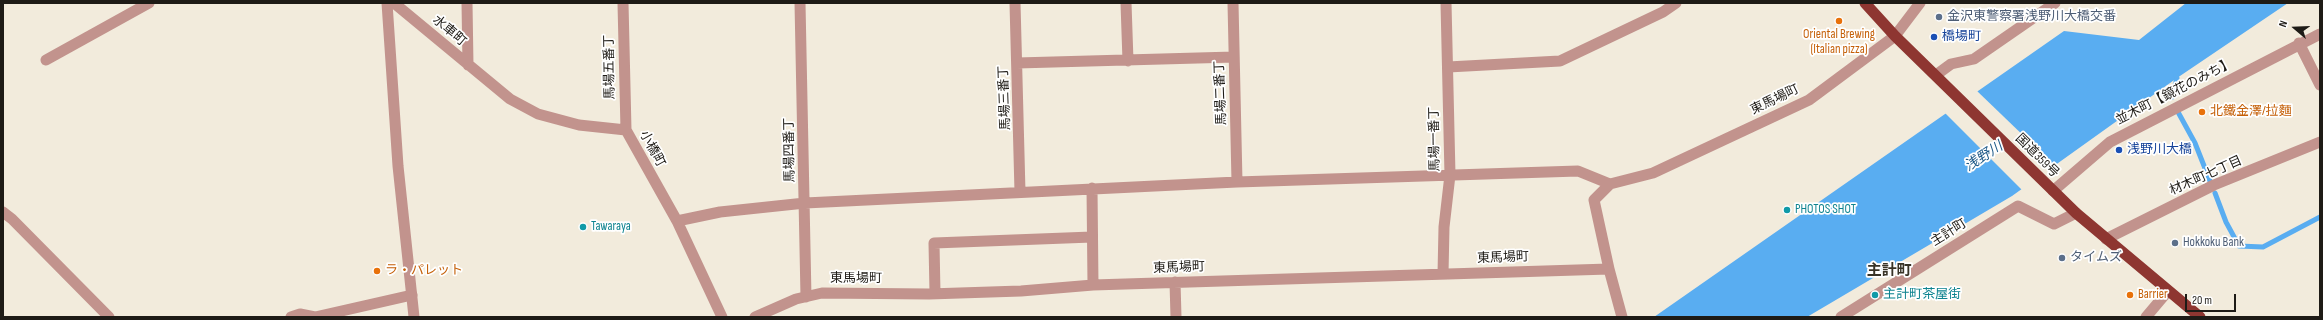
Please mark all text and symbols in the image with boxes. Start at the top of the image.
north arrow [2275,8,2315,48]
place label: 金沢東警察署浅野川大橋交番 [1947,9,2116,25]
street label: 水車町 [429,12,469,50]
marker: 金沢東警察署浅野川大橋交番 [1934,12,1944,22]
marker: Oriental Brewing (Italian pizza) [1834,16,1844,26]
text: N [2276,19,2290,29]
place label: Oriental Brewing (Italian pizza) [1803,27,1875,58]
place label: 橋場町 [1942,29,1981,45]
marker: 橋場町 [1929,32,1939,42]
street label: 馬場五番丁 [602,34,618,100]
street label: 並木町【鏡花のみち】 [2114,56,2236,128]
street label: 馬場二番丁 [1212,60,1230,126]
street label: 馬場三番丁 [996,65,1014,131]
street label: 東馬場町 [1748,82,1802,118]
place label: 北鐵金澤/拉麵 [2210,104,2292,120]
street label: 馬場一番丁 [1427,106,1443,172]
marker: 北鐵金澤/拉麵 [2197,107,2207,117]
street label: 馬場四番丁 [782,117,798,183]
street label: 小橋町 [636,128,668,170]
street label: 国道359号 [2012,131,2062,181]
water label: 浅野川 [1962,139,2006,175]
place label: 浅野川大橋 [2127,142,2192,158]
marker: 浅野川大橋 [2114,145,2124,155]
street label: 材木町七丁目 [2167,153,2245,199]
place label: PHOTOS SHOT [1795,202,1856,218]
marker: PHOTOS SHOT [1782,205,1792,215]
street label: 主計町 [1928,216,1970,250]
place label: Tawaraya [591,219,631,235]
marker: Tawaraya [578,222,588,232]
place label: Hokkoku Bank [2183,235,2244,251]
marker: Hokkoku Bank [2170,238,2180,248]
street label: 東馬場町 [1477,249,1529,267]
place label: タイムズ [2070,250,2122,266]
marker: タイムズ [2057,253,2067,263]
street label: 東馬場町 [1153,259,1205,277]
district label: 主計町 [1867,262,1911,280]
place label: ラ・パレット [385,263,463,279]
marker: ラ・パレット [372,266,382,276]
street label: 東馬場町 [830,271,882,287]
scale bar [2187,286,2238,312]
place label: 主計町茶屋街 [1883,287,1961,303]
place label: Barrier [2138,287,2168,303]
marker: 主計町茶屋街 [1870,290,1880,300]
marker: Barrier [2125,290,2135,300]
text: 20 m [2192,293,2212,308]

